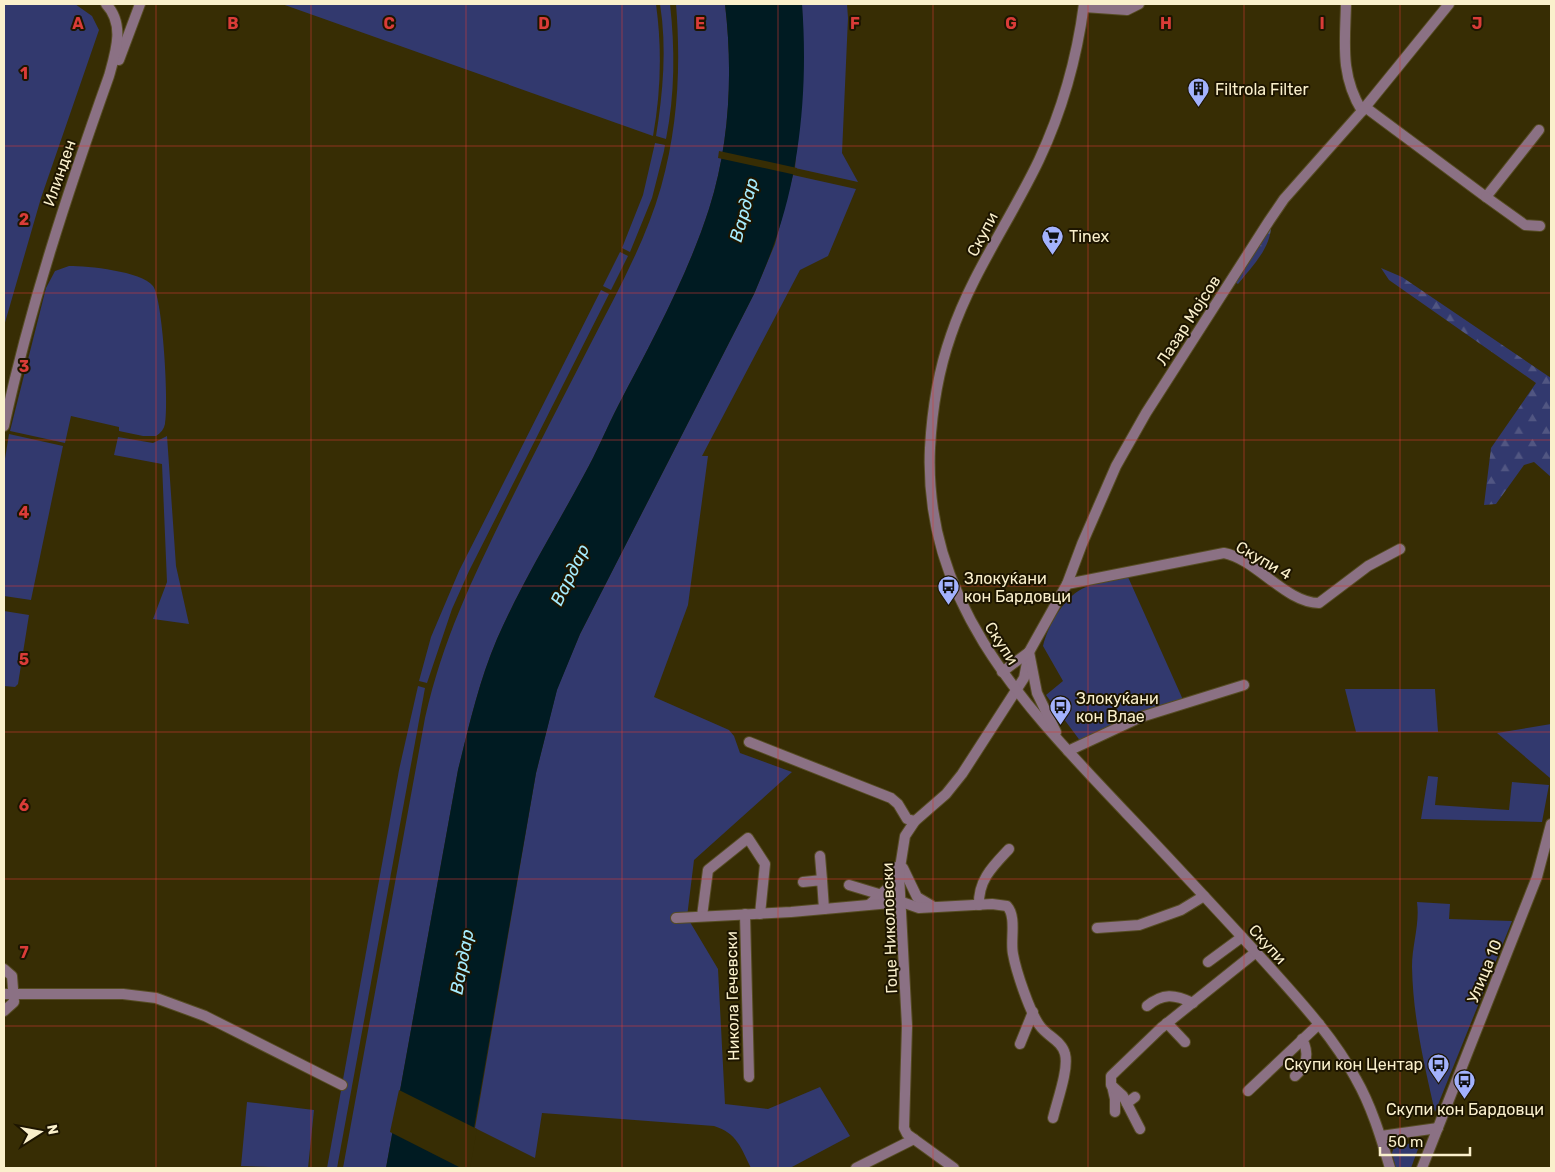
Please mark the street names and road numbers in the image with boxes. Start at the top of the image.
street label: Илинден [39,137,80,209]
street label: Скупи [963,209,1002,260]
street label: Лазар Мојсов [1152,272,1225,369]
street label: Cкупи 4 [1233,537,1295,584]
street label: Скупи [981,618,1022,668]
street label: Гоце Николовски [878,862,901,994]
street label: Скупи [1245,920,1290,968]
street label: Никола Гечевски [722,931,743,1061]
street label: Улица 10 [1463,937,1506,1006]

